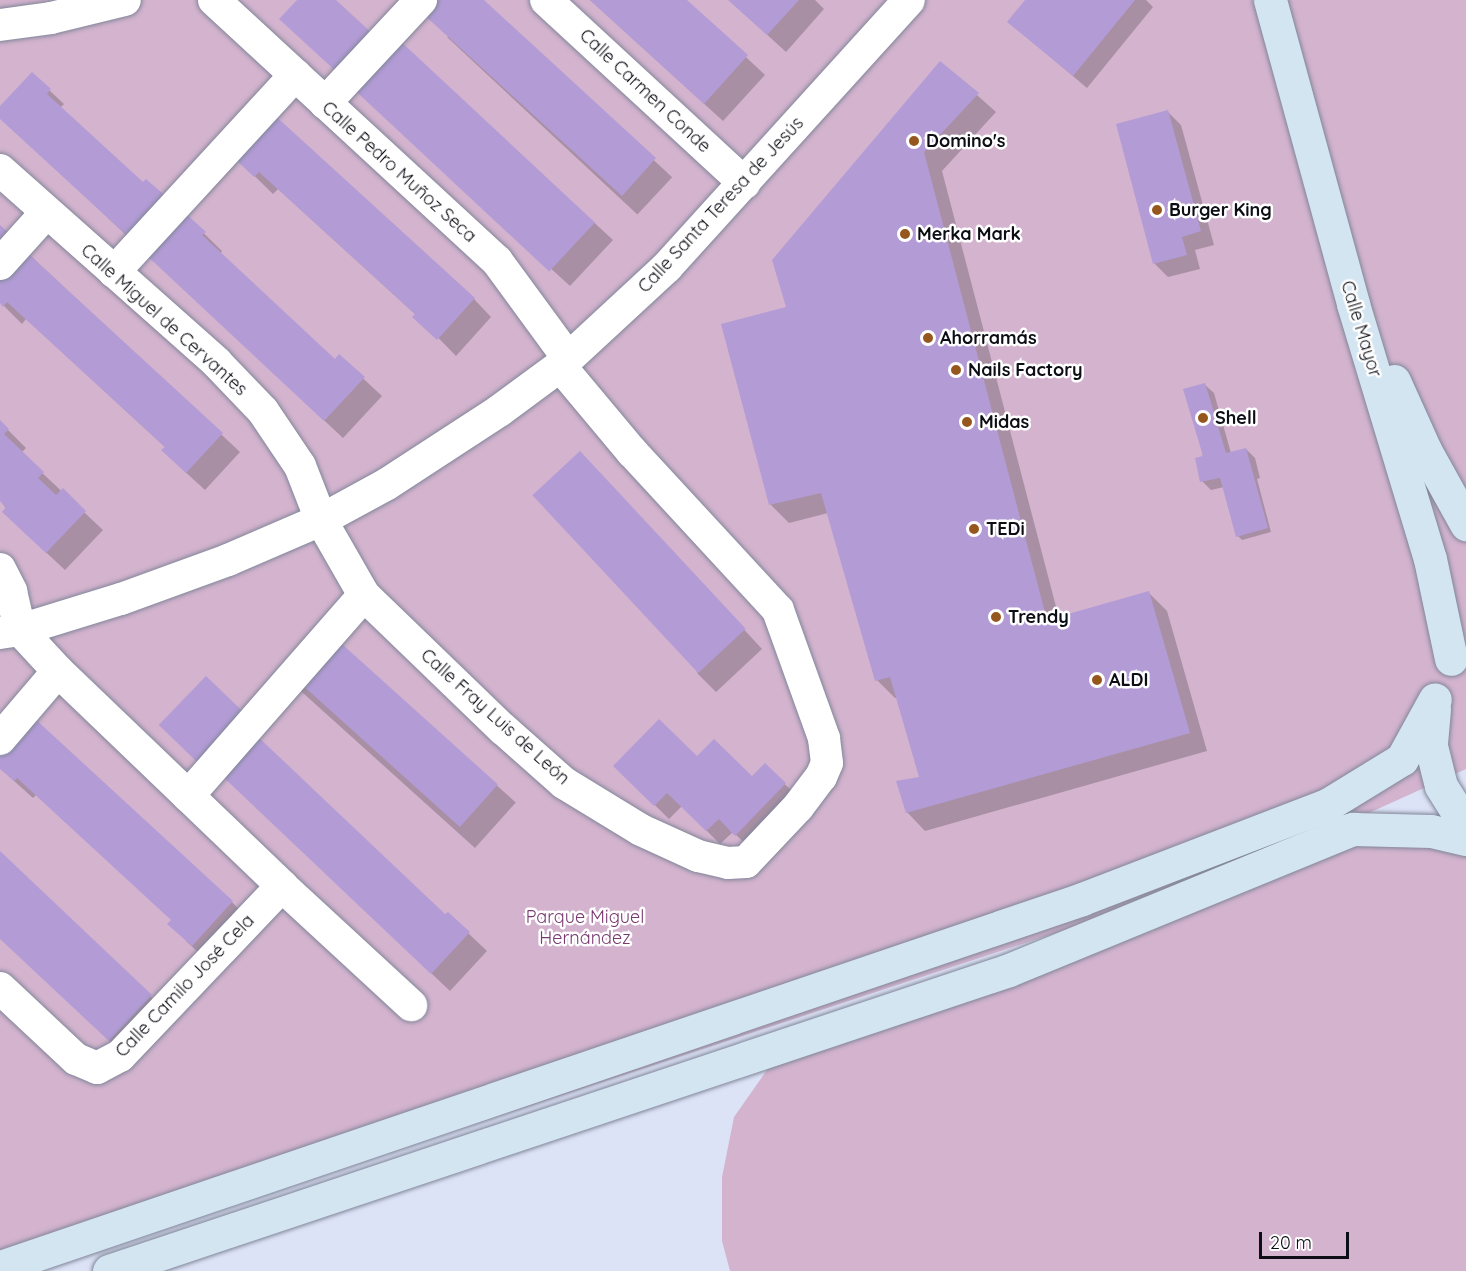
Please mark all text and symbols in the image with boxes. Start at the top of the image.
street label: Calle Carmen Conde [575,25,715,157]
street label: Calle Pedro Muñoz Seca [317,97,481,247]
street label: Calle Santa Teresa de Jesús [634,113,808,297]
place label: Domino's [926,130,1006,152]
marker: Domino's [907,134,921,148]
place label: Burger King [1169,199,1272,221]
marker: Burger King [1150,203,1164,217]
place label: Merka Mark [917,223,1021,245]
marker: Merka Mark [898,227,912,241]
street label: Calle Miguel de Cervantes [76,240,252,400]
street label: Calle Mayor [1336,278,1386,380]
place label: Ahorramás [940,327,1037,349]
marker: Ahorramás [921,331,935,345]
place label: Nails Factory [968,359,1083,381]
marker: Nails Factory [949,363,963,377]
place label: Shell [1215,407,1257,429]
place label: Midas [979,411,1029,433]
marker: Shell [1196,411,1210,425]
marker: Midas [960,415,974,429]
place label: TEDi [986,518,1025,540]
marker: TEDi [967,522,981,536]
place label: Trendy [1008,606,1069,628]
marker: Trendy [989,610,1003,624]
street label: Calle Fray Luis de León [416,645,574,789]
place label: ALDI [1109,669,1148,691]
marker: ALDI [1090,673,1104,687]
park label: Parque Miguel Hernández [526,907,644,950]
street label: Calle Camilo José Cela [111,910,259,1062]
scale bar [1262,1220,1352,1258]
text: 20 m [1270,1231,1312,1254]

